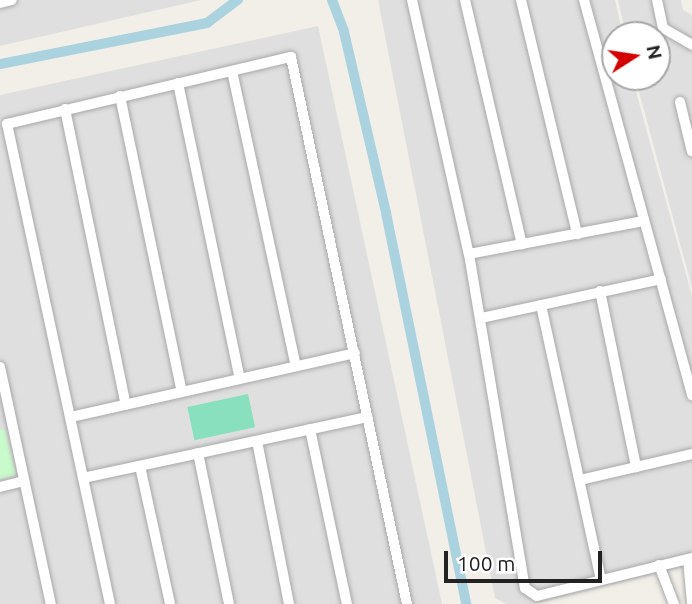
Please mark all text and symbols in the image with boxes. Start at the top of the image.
north arrow [601,21,671,91]
text: N [642,43,667,61]
scale bar [447,538,604,582]
text: 100 m [457,551,515,575]

